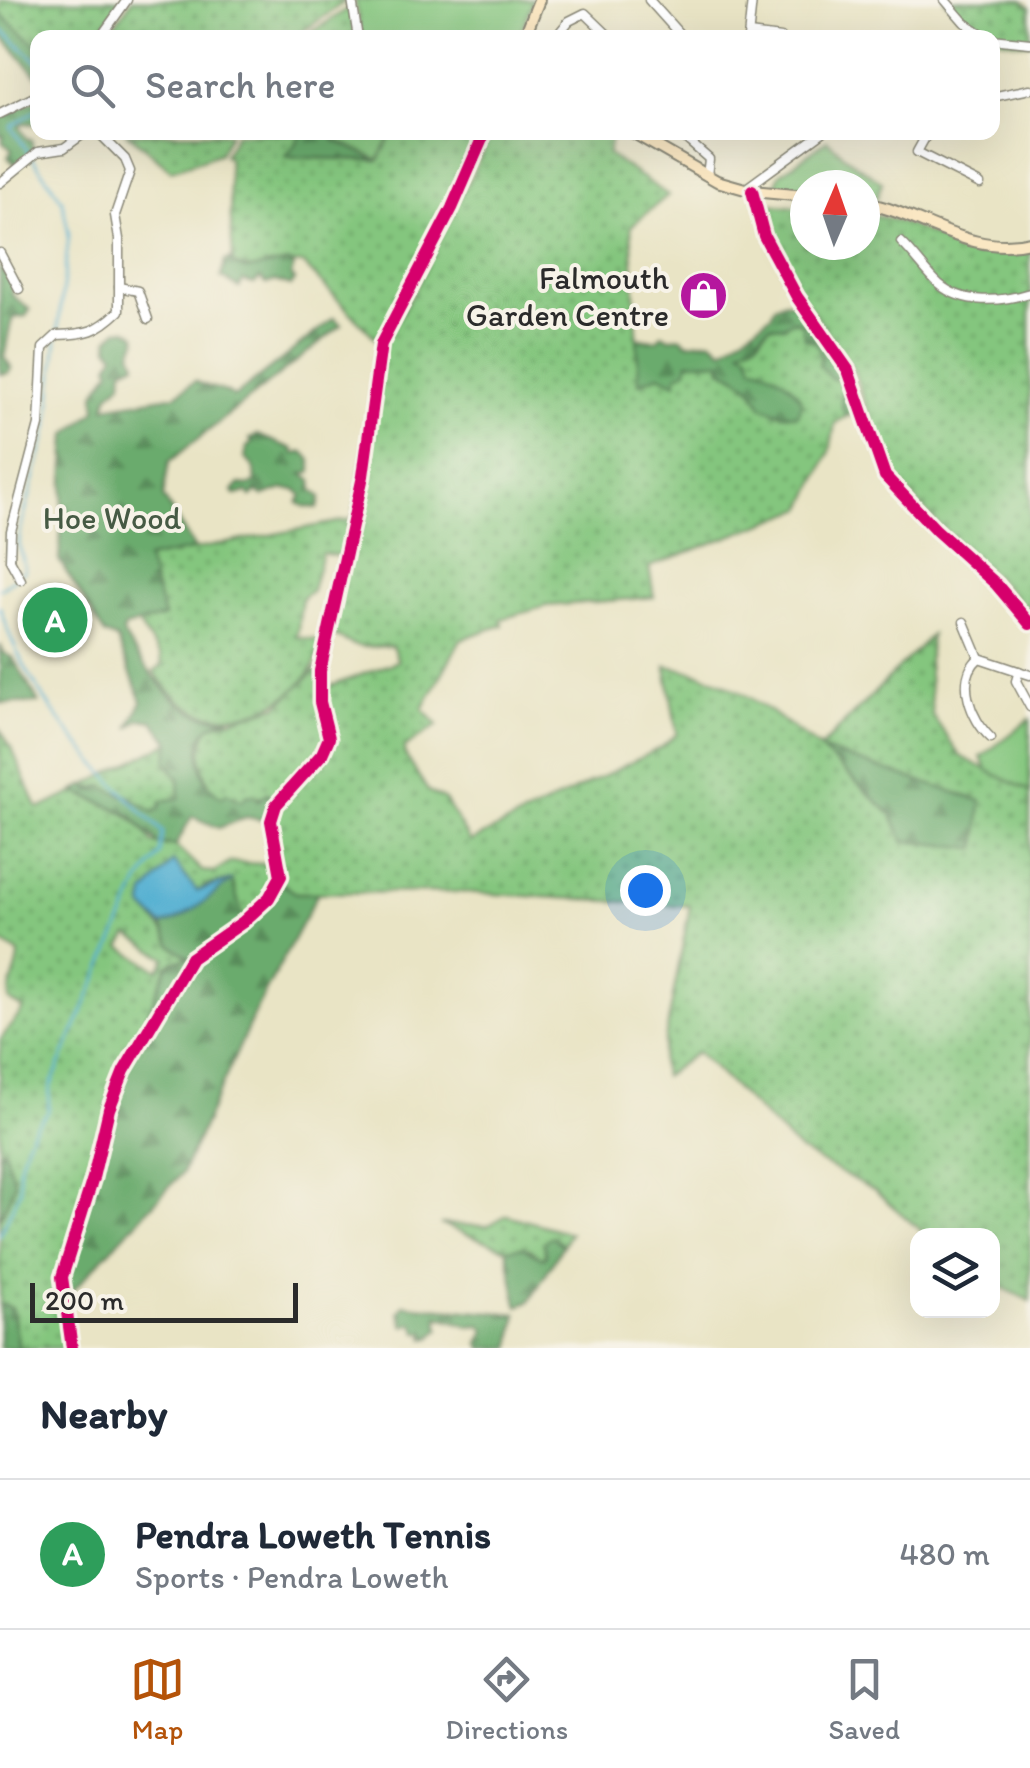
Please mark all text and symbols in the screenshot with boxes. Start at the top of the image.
search box [30,30,1000,140]
icon: search [65,58,120,113]
text: Search here [145,62,336,108]
north arrow [790,170,880,260]
place label: Falmouth Garden Centre [466,259,669,334]
shop icon: Falmouth Garden Centre [678,270,730,322]
park label: Hoe Wood [43,499,182,537]
pin: A [22,582,88,658]
your location [620,865,671,916]
map controls [910,1228,1000,1318]
button: layers [910,1228,1000,1318]
scale bar [30,1278,298,1322]
text: 200 m [45,1283,124,1317]
text: Nearby [40,1388,167,1439]
text: Pendra Loweth Tennis [135,1512,491,1558]
text: A [62,1535,83,1573]
text: 480 m [899,1535,990,1573]
text: Sports · Pendra Loweth [135,1558,449,1596]
tab: Map [130,1652,185,1746]
tab: Directions [445,1652,568,1746]
tab: Saved [828,1652,900,1746]

